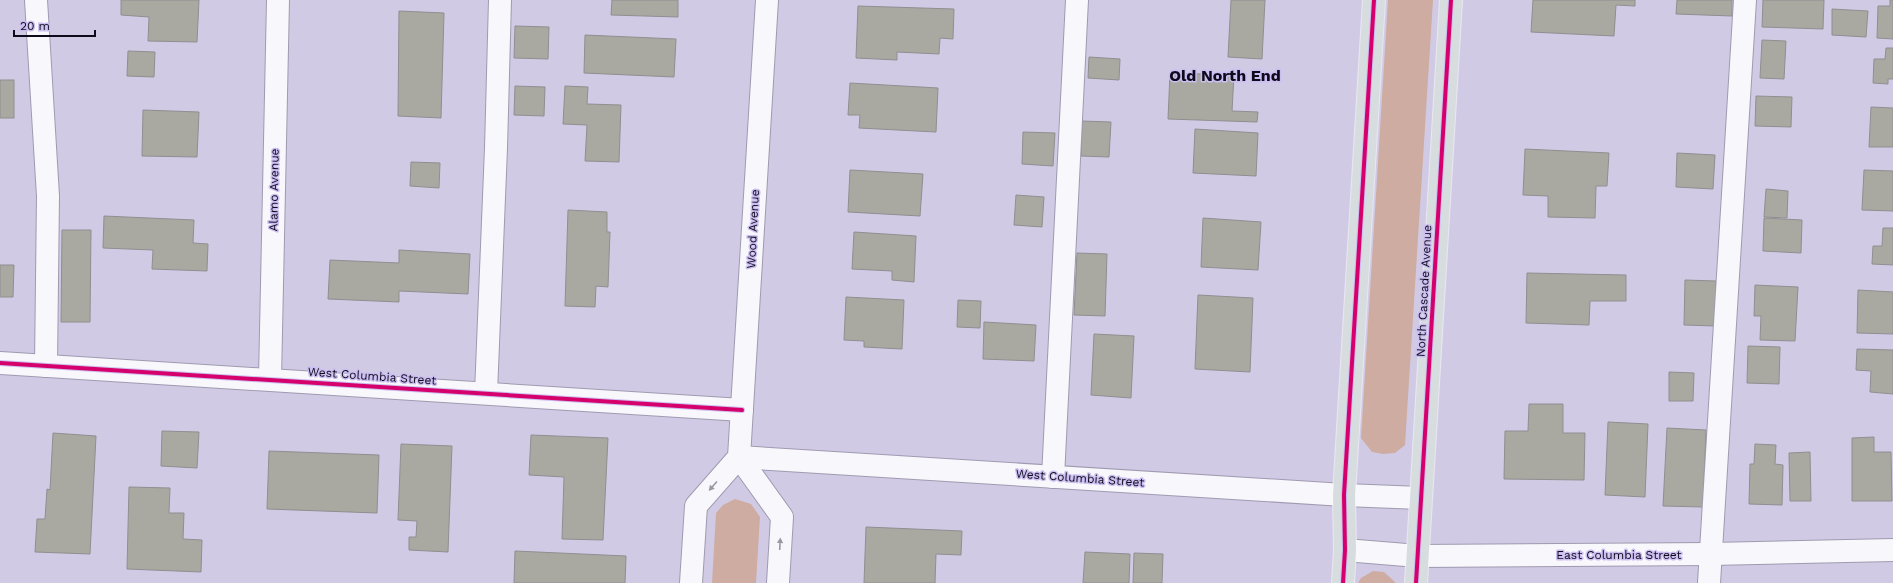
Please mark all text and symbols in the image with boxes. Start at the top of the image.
scale bar [14,12,95,38]
text: 20 m [20,19,50,33]
district label: Old North End [1169,66,1281,85]
street label: Alamo Avenue [266,148,282,232]
street label: Wood Avenue [744,189,762,269]
street label: North Cascade Avenue [1414,224,1434,357]
street label: West Columbia Street [307,365,437,387]
street label: West Columbia Street [1015,467,1145,489]
one-way arrow [708,481,717,492]
one-way arrow [777,538,784,550]
street label: East Columbia Street [1556,548,1682,562]

